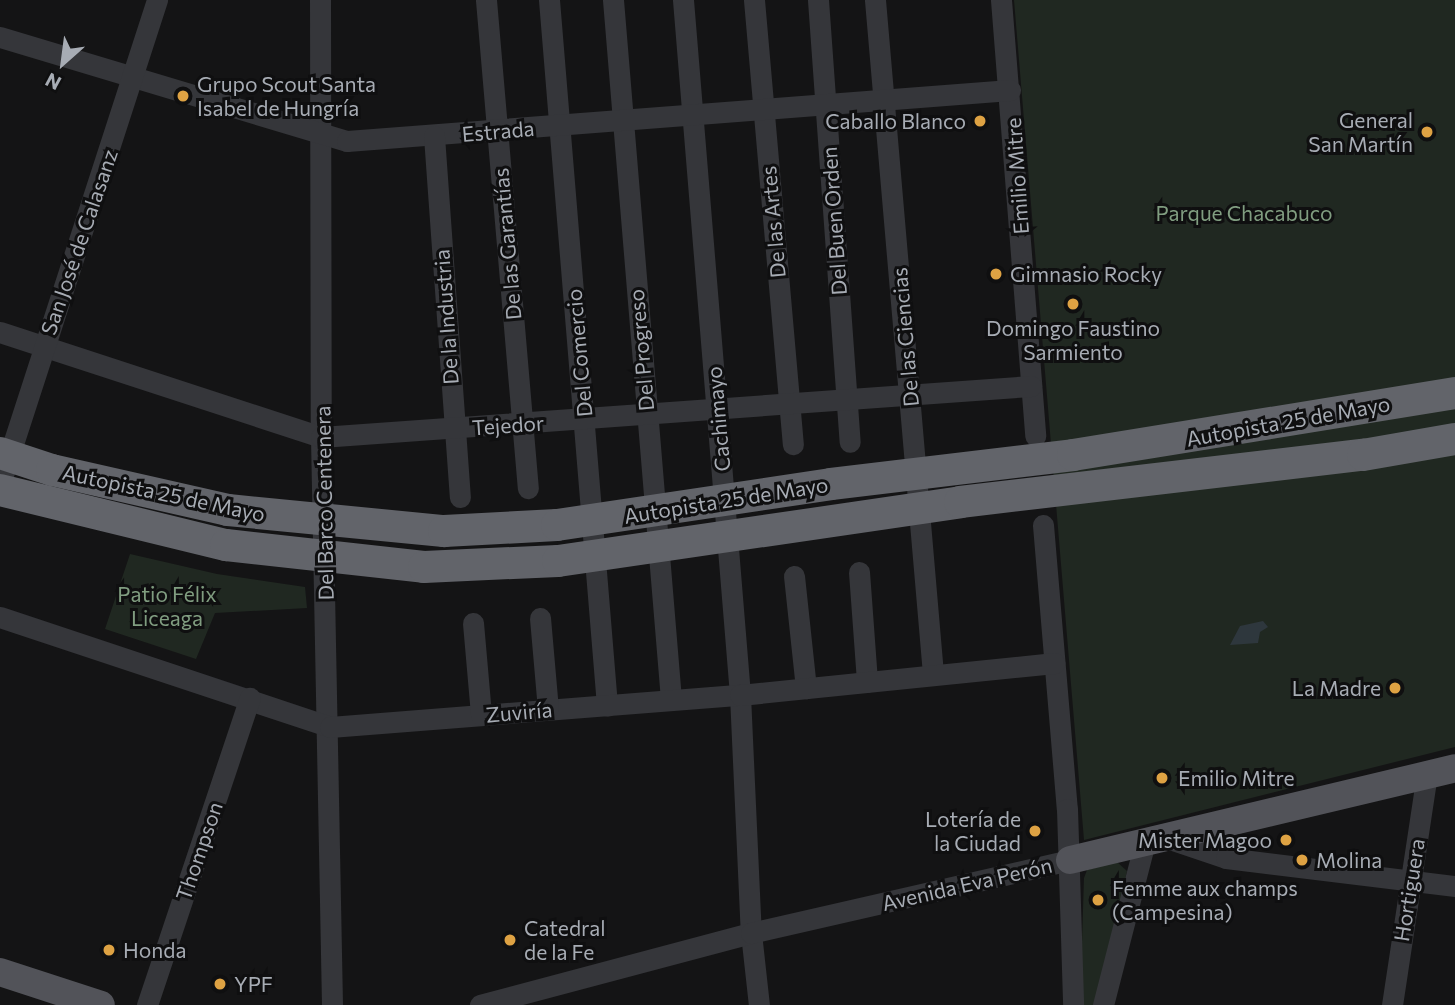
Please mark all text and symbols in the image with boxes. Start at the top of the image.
north arrow [28,28,98,98]
text: N [41,68,65,95]
place label: Grupo Scout Santa Isabel de Hungría [197,71,376,121]
marker: Grupo Scout Santa Isabel de Hungría [175,88,191,104]
place label: General San Martín [1308,107,1413,157]
place label: Caballo Blanco [825,108,966,134]
marker: Caballo Blanco [972,113,988,129]
street label: Estrada [461,115,535,147]
street label: Emilio Mitre [1000,117,1034,235]
marker: General San Martín [1419,124,1435,140]
street label: San José de Calasanz [35,146,123,338]
street label: Del Buen Orden [816,146,852,296]
street label: De las Artes [756,165,790,279]
street label: De las Garantías [488,167,526,321]
park label: Parque Chacabuco [1155,200,1333,226]
street label: De la Industria [429,249,463,385]
place label: Gimnasio Rocky [1010,261,1162,287]
street label: De las Ciencias [886,266,924,408]
marker: Gimnasio Rocky [988,266,1004,282]
street label: Del Comercio [561,288,597,418]
street label: Del Progreso [623,288,659,412]
marker: Domingo Faustino Sarmiento [1065,296,1081,312]
place label: Domingo Faustino Sarmiento [986,315,1160,365]
street label: Cachimayo [701,365,735,473]
street label: Autopista 25 de Mayo [1184,391,1392,451]
street label: Del Barco Centenera [310,405,338,601]
street label: Tejedor [471,410,545,440]
street label: Autopista 25 de Mayo [60,459,268,527]
street label: Autopista 25 de Mayo [622,471,830,529]
park label: Patio Félix Liceaga [117,581,217,631]
place label: La Madre [1292,675,1381,701]
marker: La Madre [1387,680,1403,696]
street label: Zuviría [485,697,553,727]
place label: Emilio Mitre [1178,765,1295,791]
marker: Emilio Mitre [1152,768,1172,788]
street label: Thompson [170,798,228,904]
place label: Lotería de la Ciudad [925,806,1021,856]
marker: Lotería de la Ciudad [1027,823,1043,839]
place label: Mister Magoo [1138,827,1272,853]
marker: Mister Magoo [1278,832,1294,848]
street label: Hortiguera [1388,837,1430,943]
place label: Molina [1316,847,1382,873]
street label: Avenida Eva Perón [879,852,1055,916]
marker: Molina [1294,852,1310,868]
place label: Femme aux champs (Campesina) [1112,875,1298,925]
marker: Femme aux champs (Campesina) [1090,892,1106,908]
place label: Catedral de la Fe [524,915,606,965]
marker: Catedral de la Fe [502,932,518,948]
place label: Honda [123,937,186,963]
marker: Honda [101,942,117,958]
place label: YPF [234,971,273,997]
marker: YPF [212,976,228,992]

